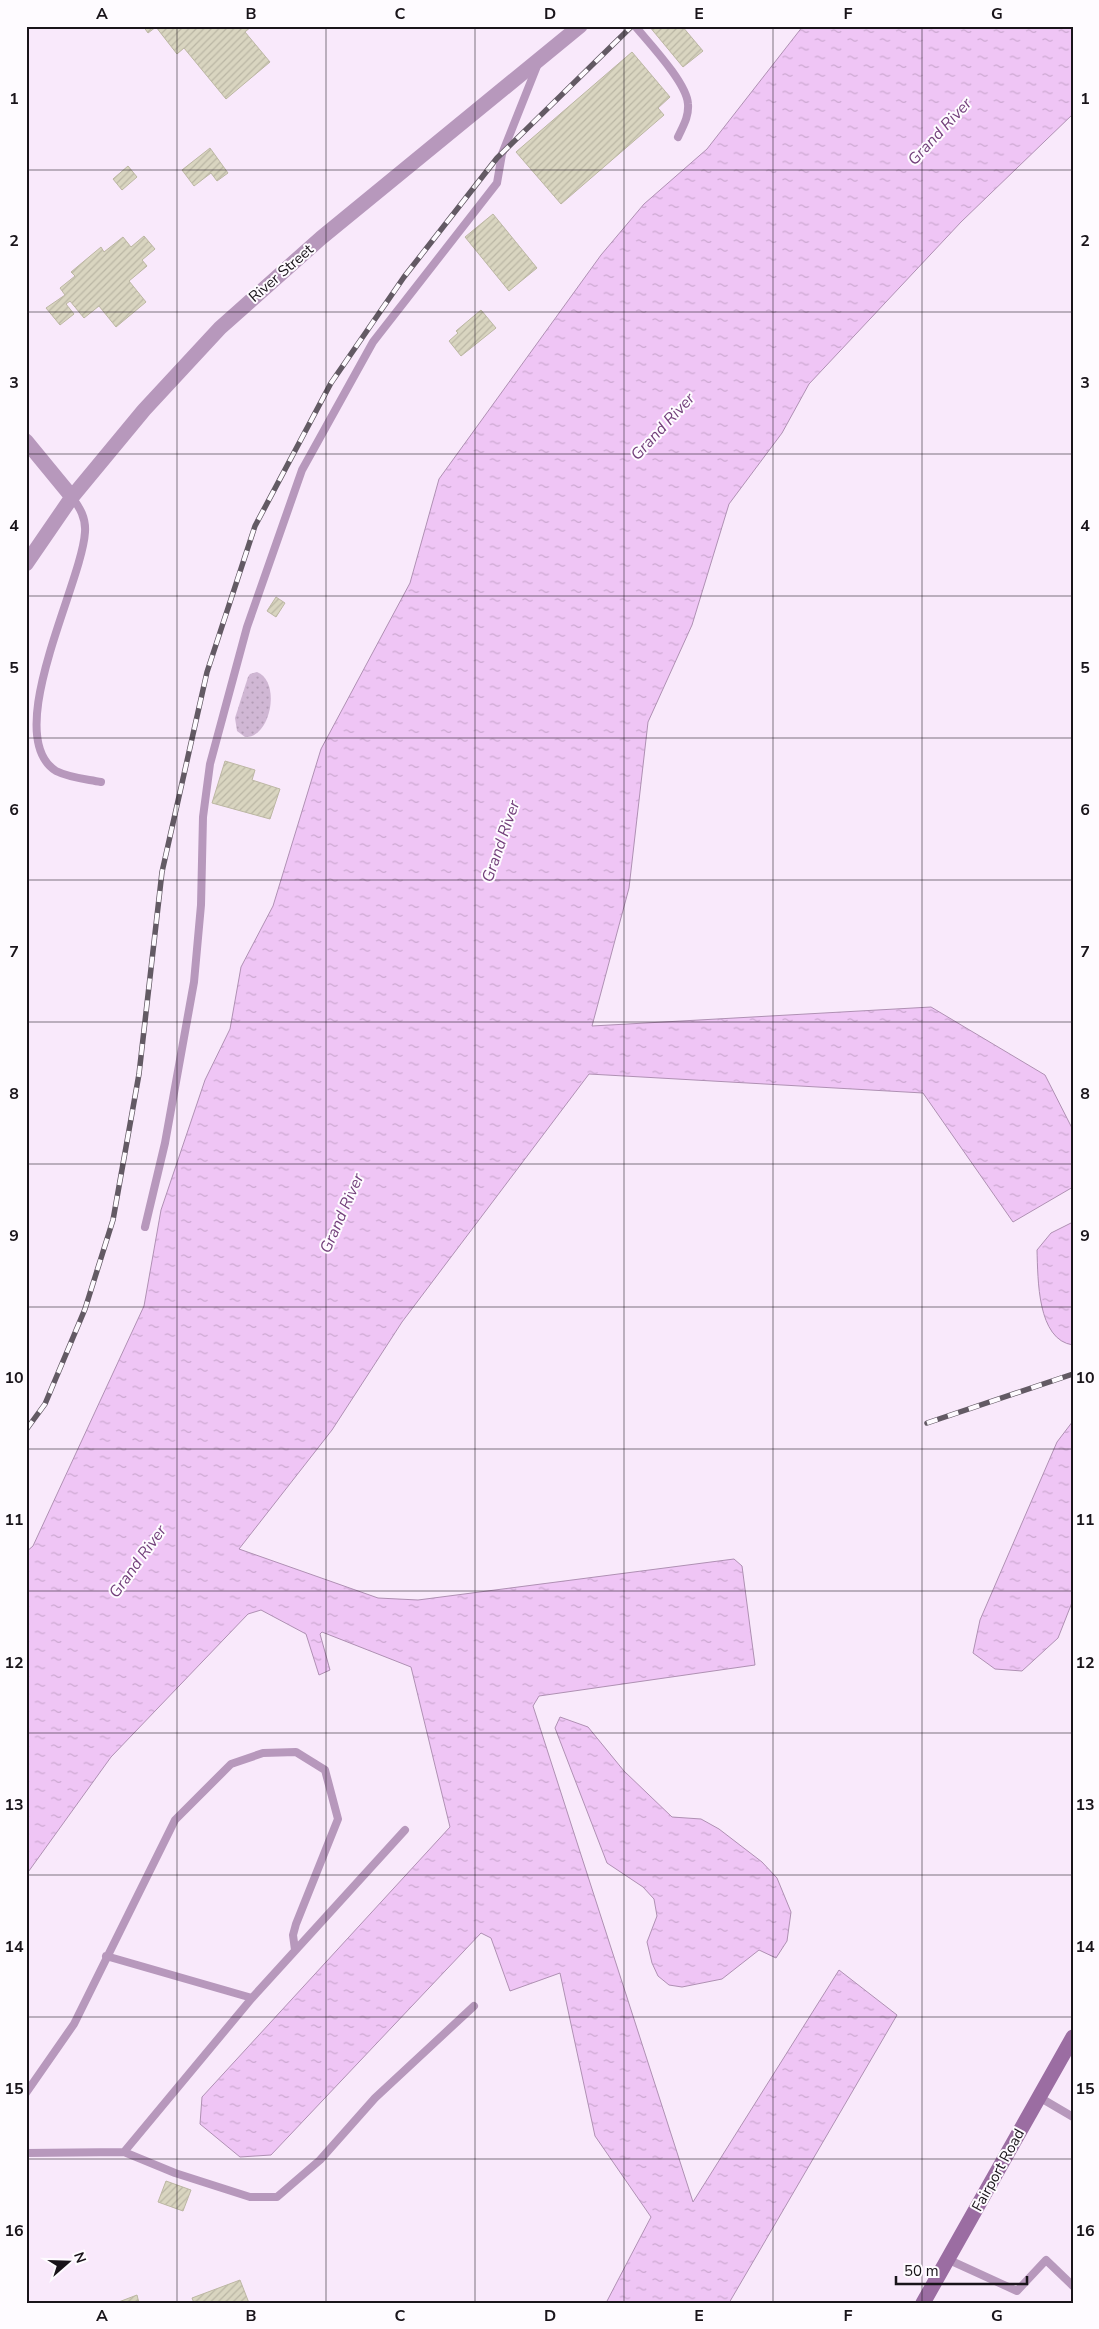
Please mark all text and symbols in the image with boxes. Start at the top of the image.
text: A [96,3,108,25]
text: B [245,3,257,25]
text: C [395,3,406,25]
text: D [544,3,556,25]
text: E [694,3,704,25]
text: F [844,3,853,25]
text: G [991,3,1003,25]
text: 1 [9,88,19,110]
text: 1 [1080,88,1090,110]
water label: Grand River [903,92,978,170]
text: 2 [9,230,19,252]
text: 2 [1080,230,1090,252]
street label: River Street [245,239,318,307]
text: 3 [9,372,19,394]
text: 3 [1080,372,1090,394]
water label: Grand River [626,387,701,465]
text: 4 [9,515,19,537]
text: 4 [1080,515,1090,537]
text: 5 [9,657,19,679]
text: 5 [1080,657,1090,679]
water label: Grand River [477,796,526,885]
text: 6 [9,799,19,821]
text: 6 [1080,799,1090,821]
text: 7 [9,941,19,963]
text: 7 [1080,941,1090,963]
text: 8 [9,1083,19,1105]
text: 8 [1080,1083,1090,1105]
water label: Grand River [315,1169,370,1257]
text: 9 [9,1225,19,1247]
text: 9 [1080,1225,1090,1247]
text: 10 [4,1367,24,1389]
text: 10 [1075,1367,1095,1389]
text: 11 [4,1509,24,1531]
text: 11 [1075,1509,1095,1531]
water label: Grand River [104,1520,172,1602]
text: 12 [4,1652,24,1674]
text: 12 [1075,1652,1095,1674]
text: 13 [4,1794,24,1816]
text: 13 [1075,1794,1095,1816]
text: 14 [4,1936,24,1958]
text: 14 [1075,1936,1095,1958]
text: 15 [4,2078,24,2100]
text: 15 [1075,2078,1095,2100]
street label: Fairport Road [967,2125,1029,2215]
text: 16 [4,2220,24,2242]
text: 16 [1075,2220,1095,2242]
north arrow [42,2236,92,2286]
text: N [69,2250,90,2266]
scale bar [896,2254,1028,2286]
text: 50 m [904,2261,939,2281]
text: A [96,2305,108,2327]
text: B [245,2305,257,2327]
text: C [395,2305,406,2327]
text: D [544,2305,556,2327]
text: E [694,2305,704,2327]
text: F [844,2305,853,2327]
text: G [991,2305,1003,2327]

